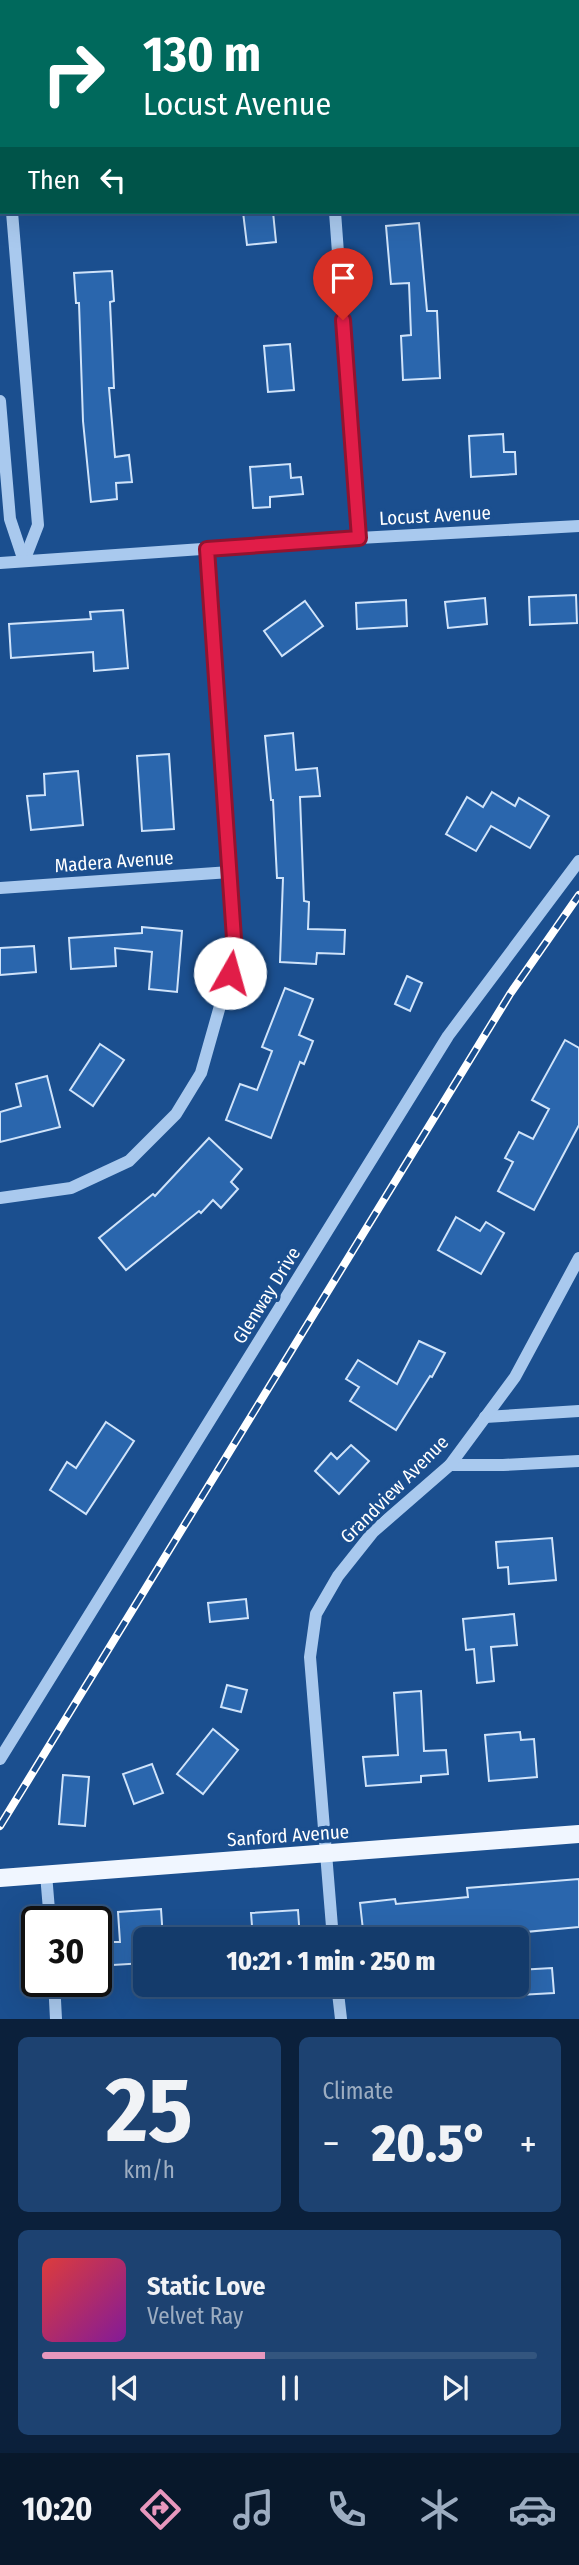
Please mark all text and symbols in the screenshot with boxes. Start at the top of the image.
text: 130 m [143,25,261,84]
icon: right [28,28,119,119]
text: Locust Avenue [143,85,331,123]
icon: left [94,161,132,199]
text: Then [28,165,80,196]
pin [313,248,373,320]
icon: arrive [324,259,362,297]
street label: Locust Avenue [379,501,491,530]
street label: Madera Avenue [54,846,174,877]
position arrow [193,936,267,1010]
street label: Glenway Drive [228,1243,305,1348]
street label: Grandview Avenue [336,1431,453,1548]
street label: Sanford Avenue [226,1820,350,1851]
speed limit sign: 30 [21,1906,112,1997]
text: 10:21 · 1 min · 250 m [227,1946,435,1977]
text: 25 [106,2056,193,2165]
text: Climate [323,2077,393,2105]
text: 20.5° [372,2112,487,2175]
text: − [323,2121,340,2167]
text: + [520,2121,537,2167]
text: km/h [124,2156,175,2184]
text: Static Love [147,2271,265,2302]
text: Velvet Ray [147,2302,243,2330]
icon: previous [106,2369,144,2407]
icon: pause [271,2369,309,2407]
icon: next [436,2369,474,2407]
icon: directions [136,2485,185,2534]
icon: music [229,2485,278,2534]
icon: phone [322,2485,371,2534]
icon: climate [415,2485,464,2534]
icon: car [508,2485,557,2534]
text: 10:20 [22,2490,93,2528]

